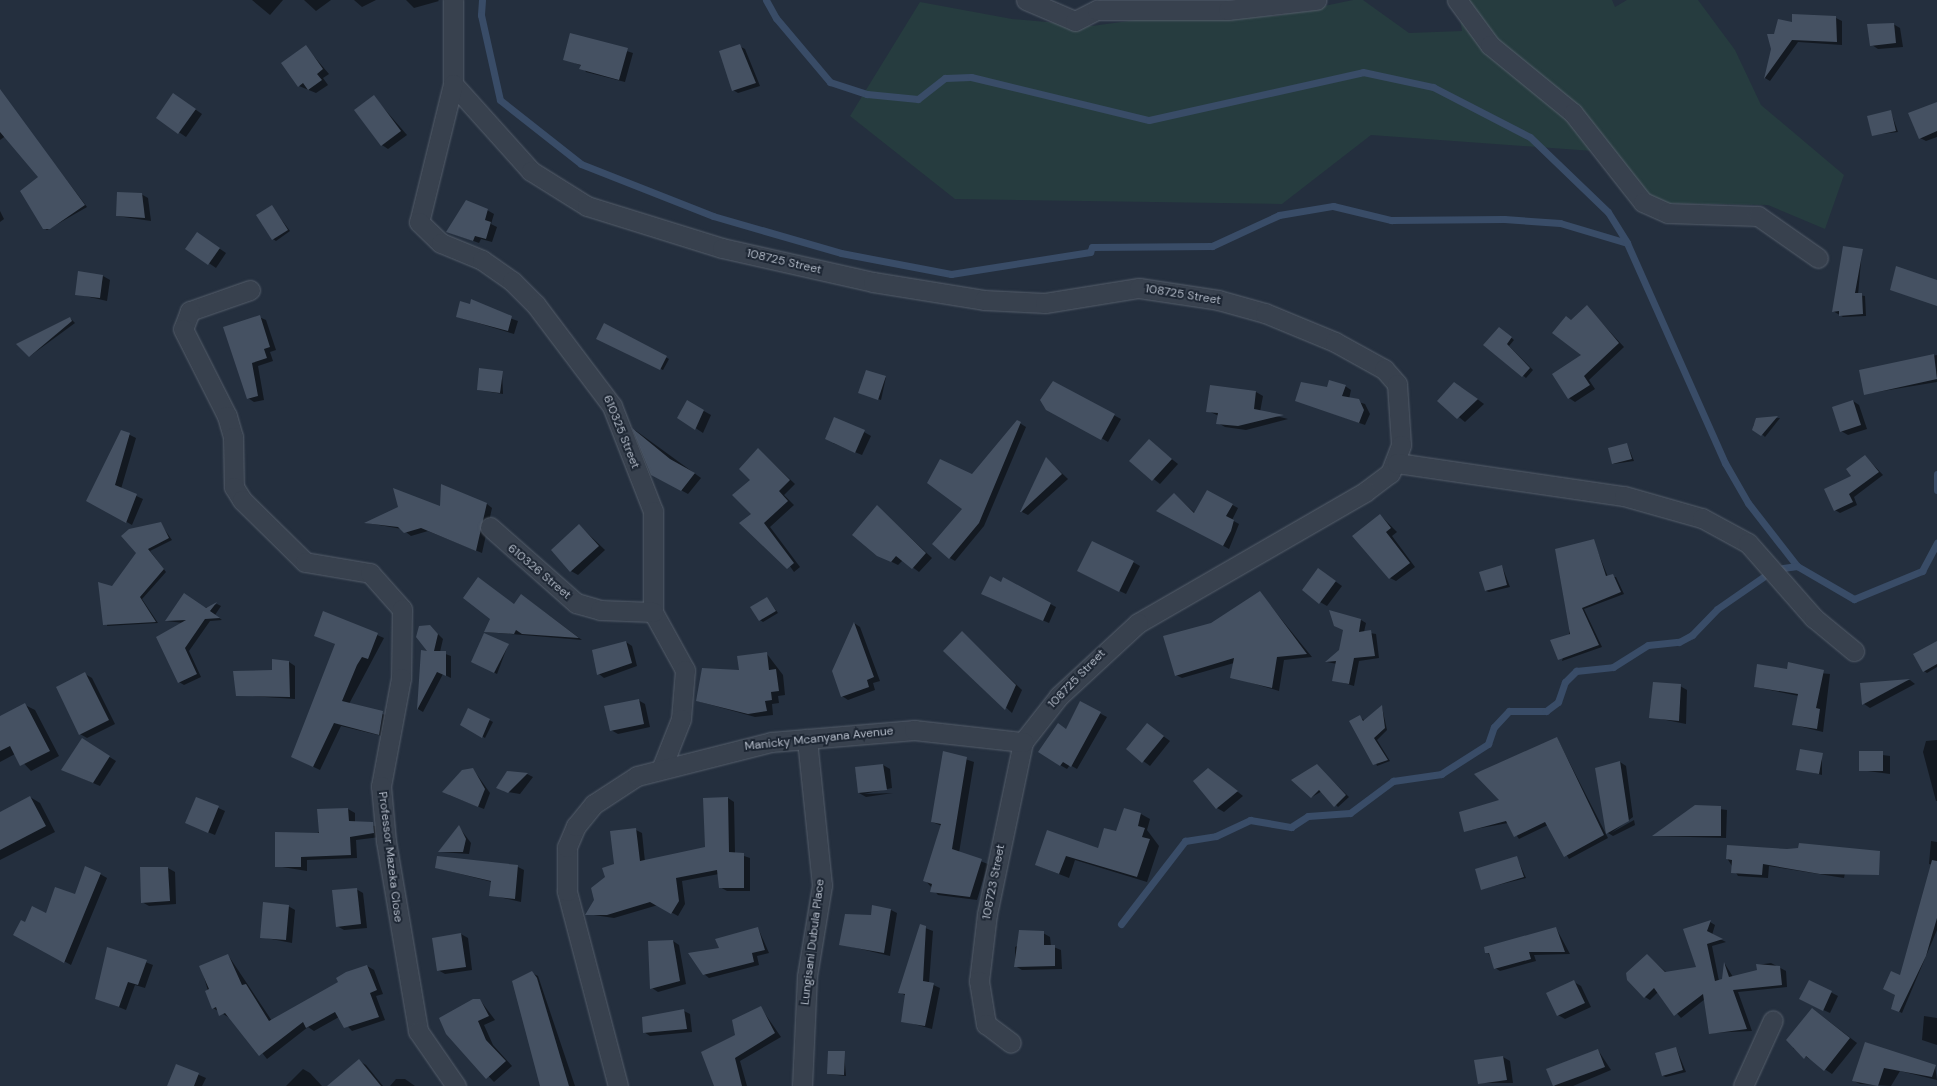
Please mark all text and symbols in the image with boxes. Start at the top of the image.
street label: 108725 Street [745,246,823,278]
street label: 108725 Street [1144,282,1222,308]
street label: 610325 Street [600,393,642,471]
street label: 610326 Street [504,541,574,603]
street label: 108725 Street [1045,646,1109,712]
street label: Manicky Mcanyana Avenue [744,724,894,754]
street label: Professor Mazeka Close [375,791,405,923]
street label: 108723 Street [980,843,1008,921]
street label: Lungisani Dubula Place [798,878,828,1006]

